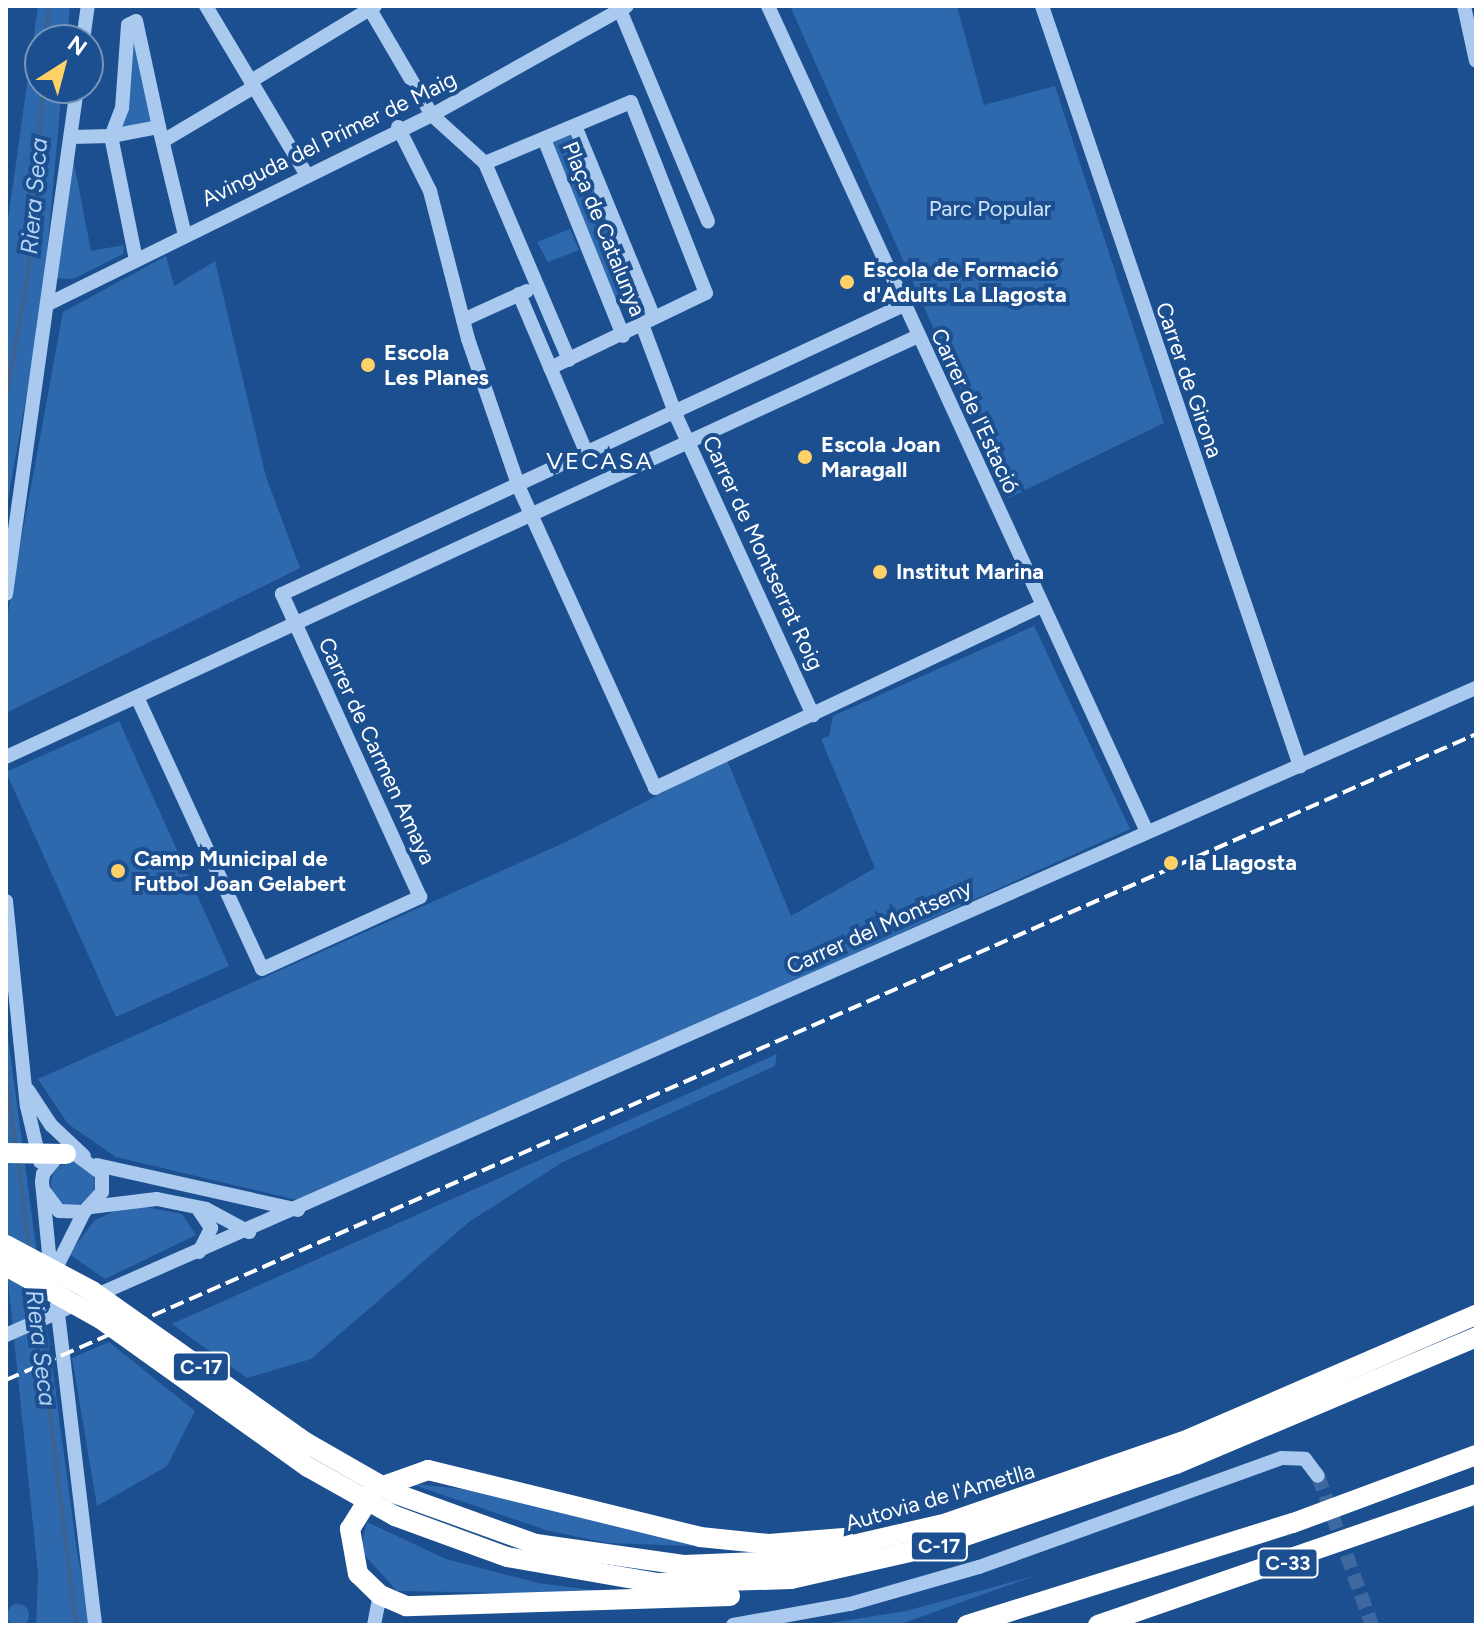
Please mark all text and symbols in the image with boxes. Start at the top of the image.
north arrow [24,24,104,104]
text: N [62,30,92,62]
street label: Avinguda del Primer de Maig [197,66,461,212]
water label: Riera Seca [15,137,53,255]
street label: Plaça de Catalunya [557,138,651,320]
park label: Parc Popular [929,196,1051,222]
place label: Escola de Formació d'Adults La Llagosta [863,256,1067,308]
marker: Escola de Formació d'Adults La Llagosta [838,273,856,291]
street label: Carrer de Girona [1150,299,1228,461]
street label: Carrer de l'Estació [925,324,1025,498]
place label: Escola Les Planes [384,339,489,390]
marker: Escola Les Planes [359,356,377,374]
place label: Escola Joan Maragall [821,431,941,482]
street label: Carrer de Montserrat Roig [697,432,829,674]
district label: VECASA [546,447,654,475]
marker: Escola Joan Maragall [796,448,814,466]
place label: Institut Marina [896,559,1044,585]
marker: Institut Marina [871,563,889,581]
street label: Carrer de Carmen Amaya [313,633,441,869]
place label: Camp Municipal de Futbol Joan Gelabert [134,845,346,896]
place label: la Llagosta [1189,850,1297,876]
marker: la Llagosta [1160,852,1182,874]
marker: Camp Municipal de Futbol Joan Gelabert [109,862,127,880]
street label: Carrer del Montseny [782,874,976,980]
water label: Riera Seca [20,1288,62,1408]
road number: C-17 [171,1351,231,1383]
street label: Autovia de l'Ametlla [842,1457,1038,1537]
road number: C-17 [909,1530,969,1562]
road number: C-33 [1256,1547,1320,1579]

